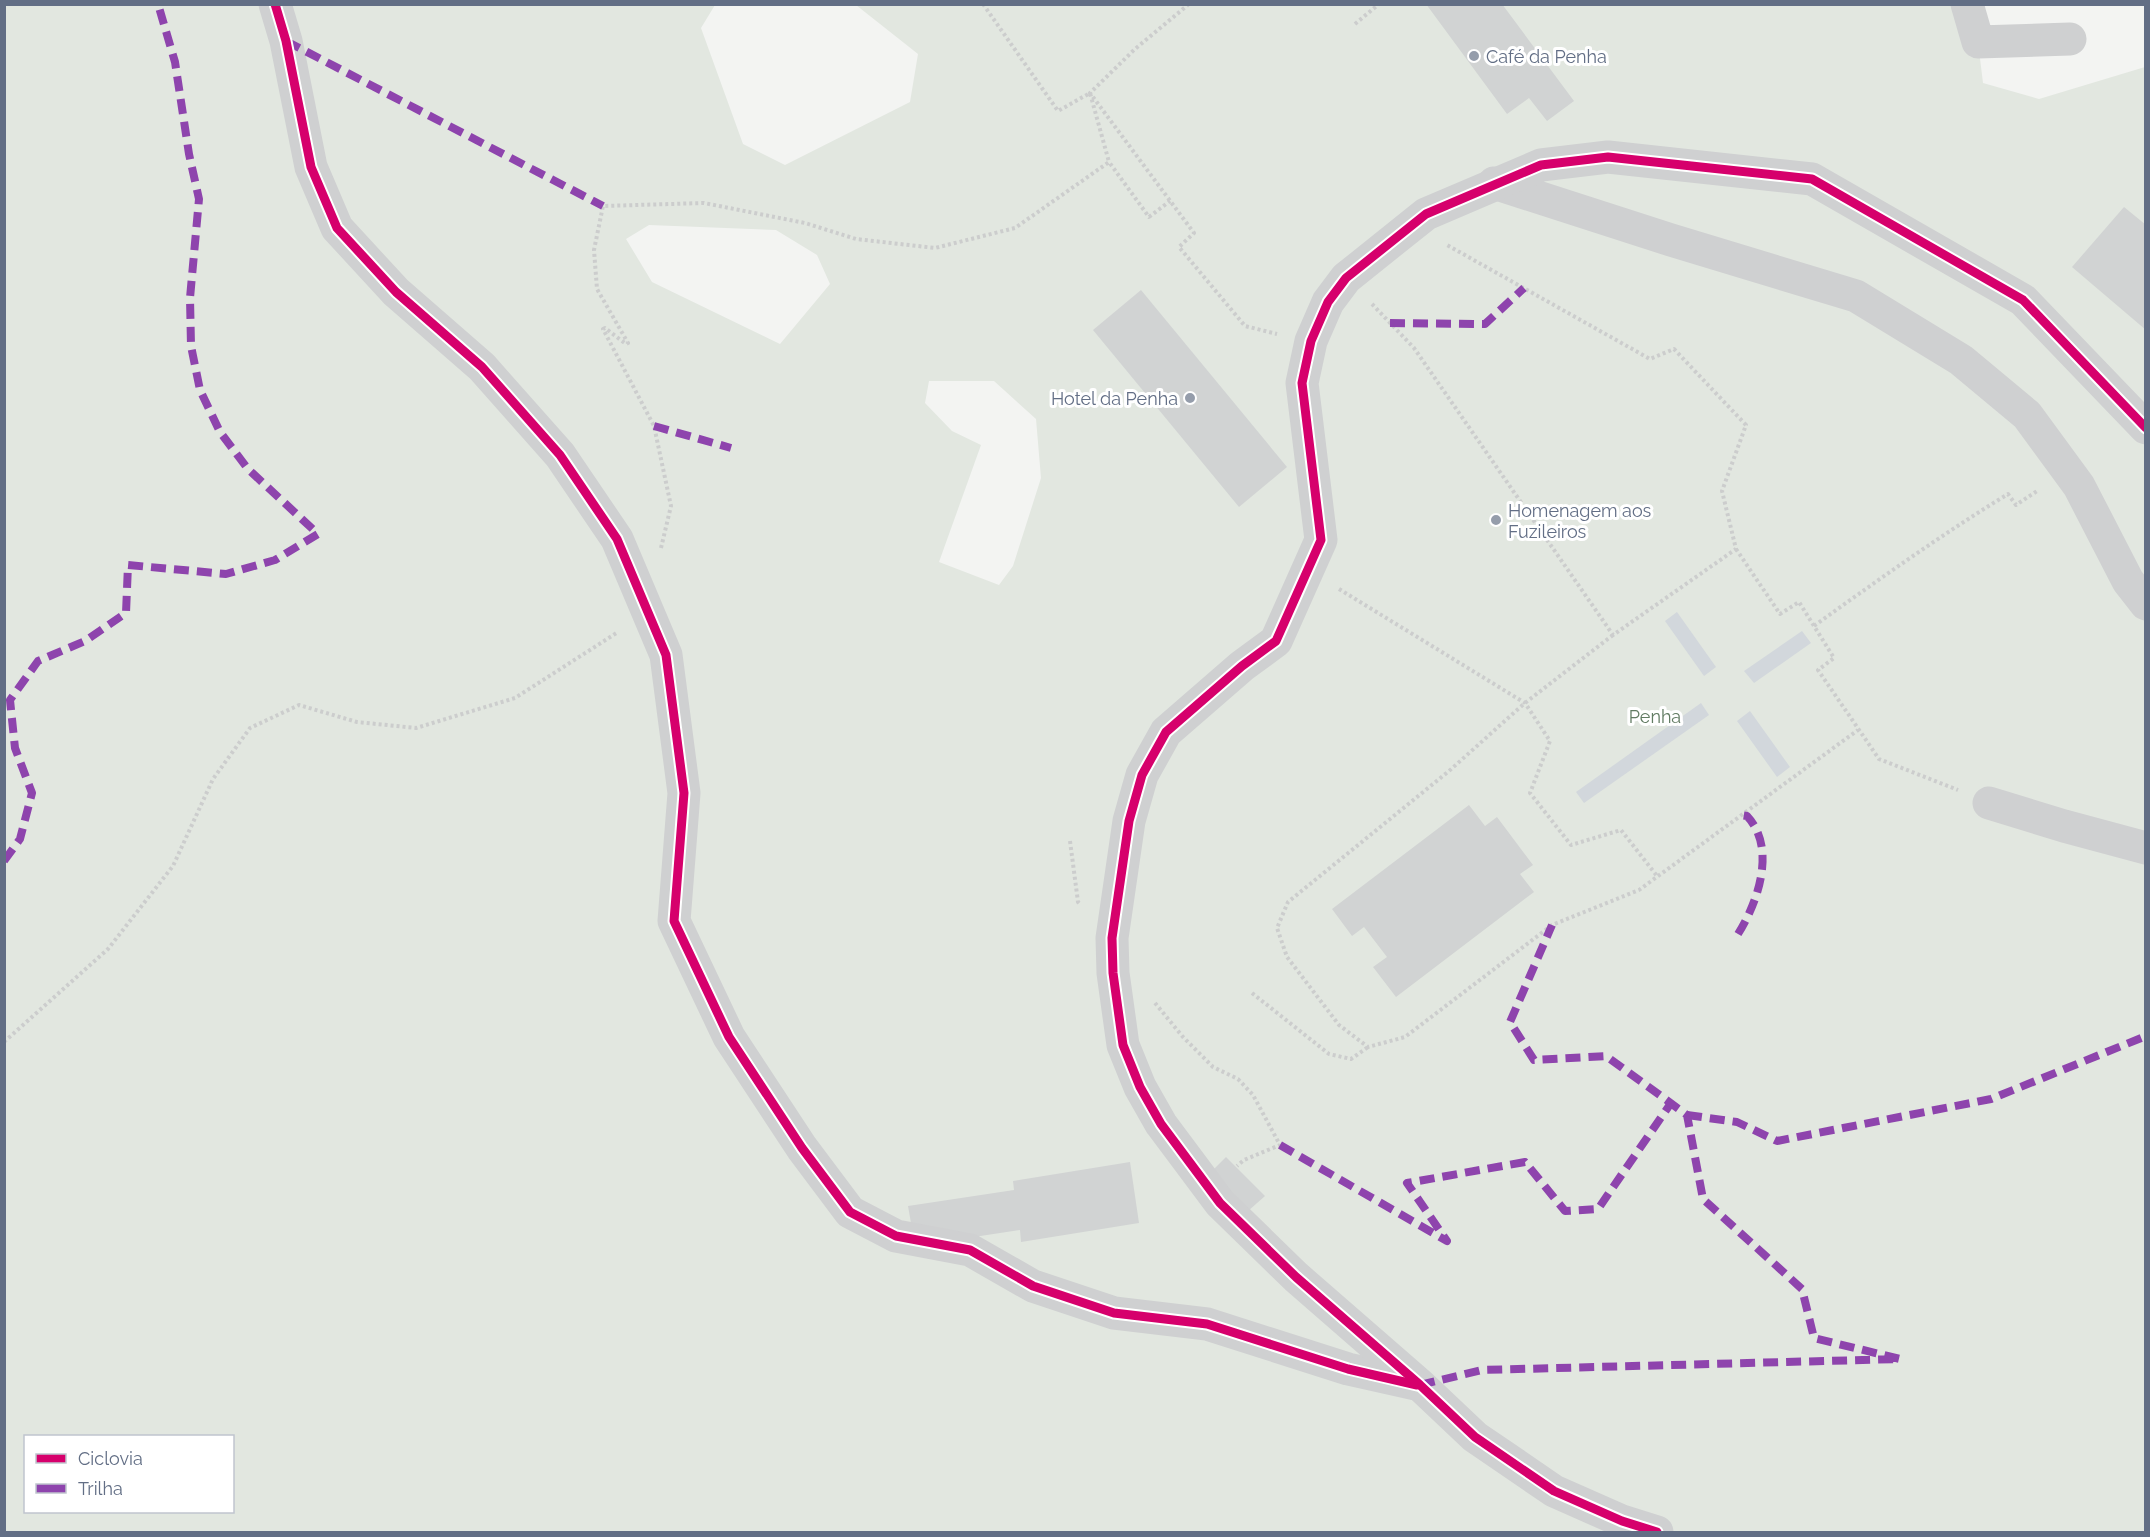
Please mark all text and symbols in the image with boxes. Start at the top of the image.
place label: Café da Penha [1486,46,1607,67]
marker: Café da Penha [1467,49,1481,63]
place label: Hotel da Penha [1051,388,1178,409]
marker: Hotel da Penha [1183,391,1197,405]
place label: Homenagem aos Fuzileiros [1508,500,1652,542]
marker: Homenagem aos Fuzileiros [1489,513,1503,527]
park label: Penha [1629,706,1681,727]
legend [24,1435,234,1513]
text: Ciclovia [78,1448,143,1469]
text: Trilha [78,1478,123,1499]

